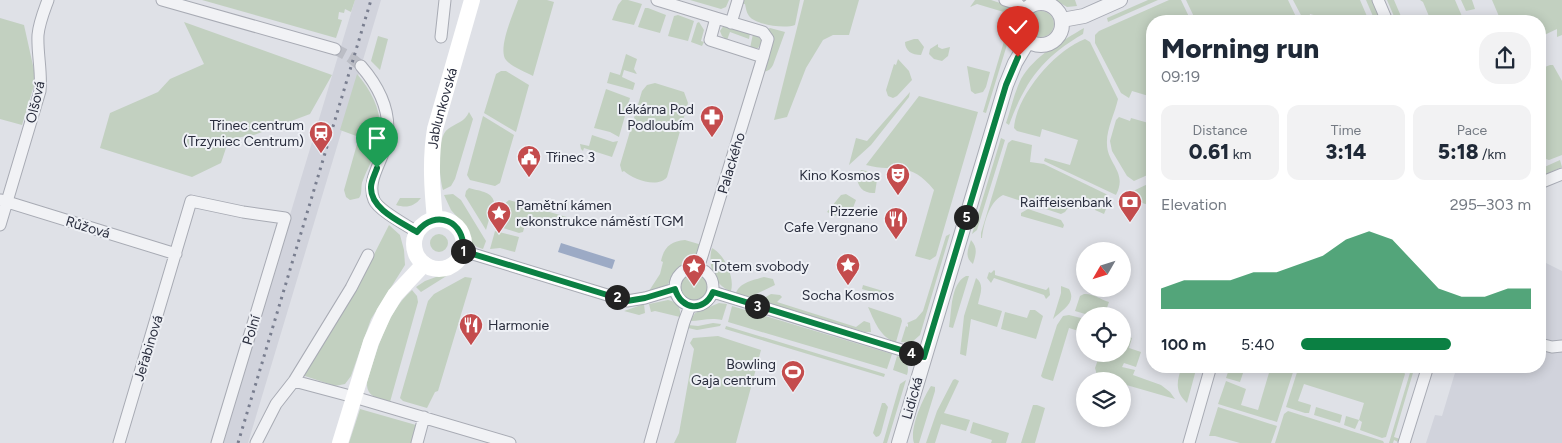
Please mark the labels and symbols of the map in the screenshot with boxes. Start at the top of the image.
pin [997,6,1039,57]
street label: Jablunkovská [425,66,461,150]
street label: Olšová [22,79,49,125]
place label: Lékárna Pod Podloubím [618,101,694,134]
pharmacy icon: Lékárna Pod Podloubím [699,104,725,138]
place label: Třinec centrum (Trzyniec Centrum) [183,117,304,150]
pin [356,117,398,168]
station icon: Třinec centrum (Trzyniec Centrum) [308,120,334,154]
street label: Palackého [714,130,749,196]
public building icon: Třinec 3 [516,144,542,178]
place label: Třinec 3 [546,149,595,166]
theatre icon: Kino Kosmos [885,162,911,196]
place label: Kino Kosmos [799,167,880,184]
bank icon: Raiffeisenbank [1117,189,1143,223]
place label: Raiffeisenbank [1020,194,1112,211]
place label: Pamětní kámen rekonstrukce náměstí TGM [516,197,684,230]
place icon: Pamětní kámen rekonstrukce náměstí TGM [486,200,512,234]
place label: Pizzerie Cafe Vergnano [784,203,878,236]
pin: 5 [954,204,978,230]
restaurant icon: Pizzerie Cafe Vergnano [883,206,909,240]
street label: Růžová [64,213,112,242]
pin: 1 [450,238,476,264]
north arrow [1076,242,1131,298]
place icon: Socha Kosmos [835,252,861,286]
place icon: Totem svobody [681,253,707,287]
place label: Totem svobody [712,258,810,275]
pin: 2 [604,284,630,310]
place label: Socha Kosmos [802,287,894,304]
pin: 3 [744,294,770,318]
street label: Polní [239,312,264,347]
restaurant icon: Harmonie [458,312,484,346]
street label: Jeřabinová [130,313,167,383]
place label: Harmonie [488,317,549,334]
pin: 4 [898,340,924,366]
place label: Bowling Gaja centrum [691,356,776,389]
sports icon: Bowling Gaja centrum [780,359,806,393]
street label: Lidická [898,375,927,421]

